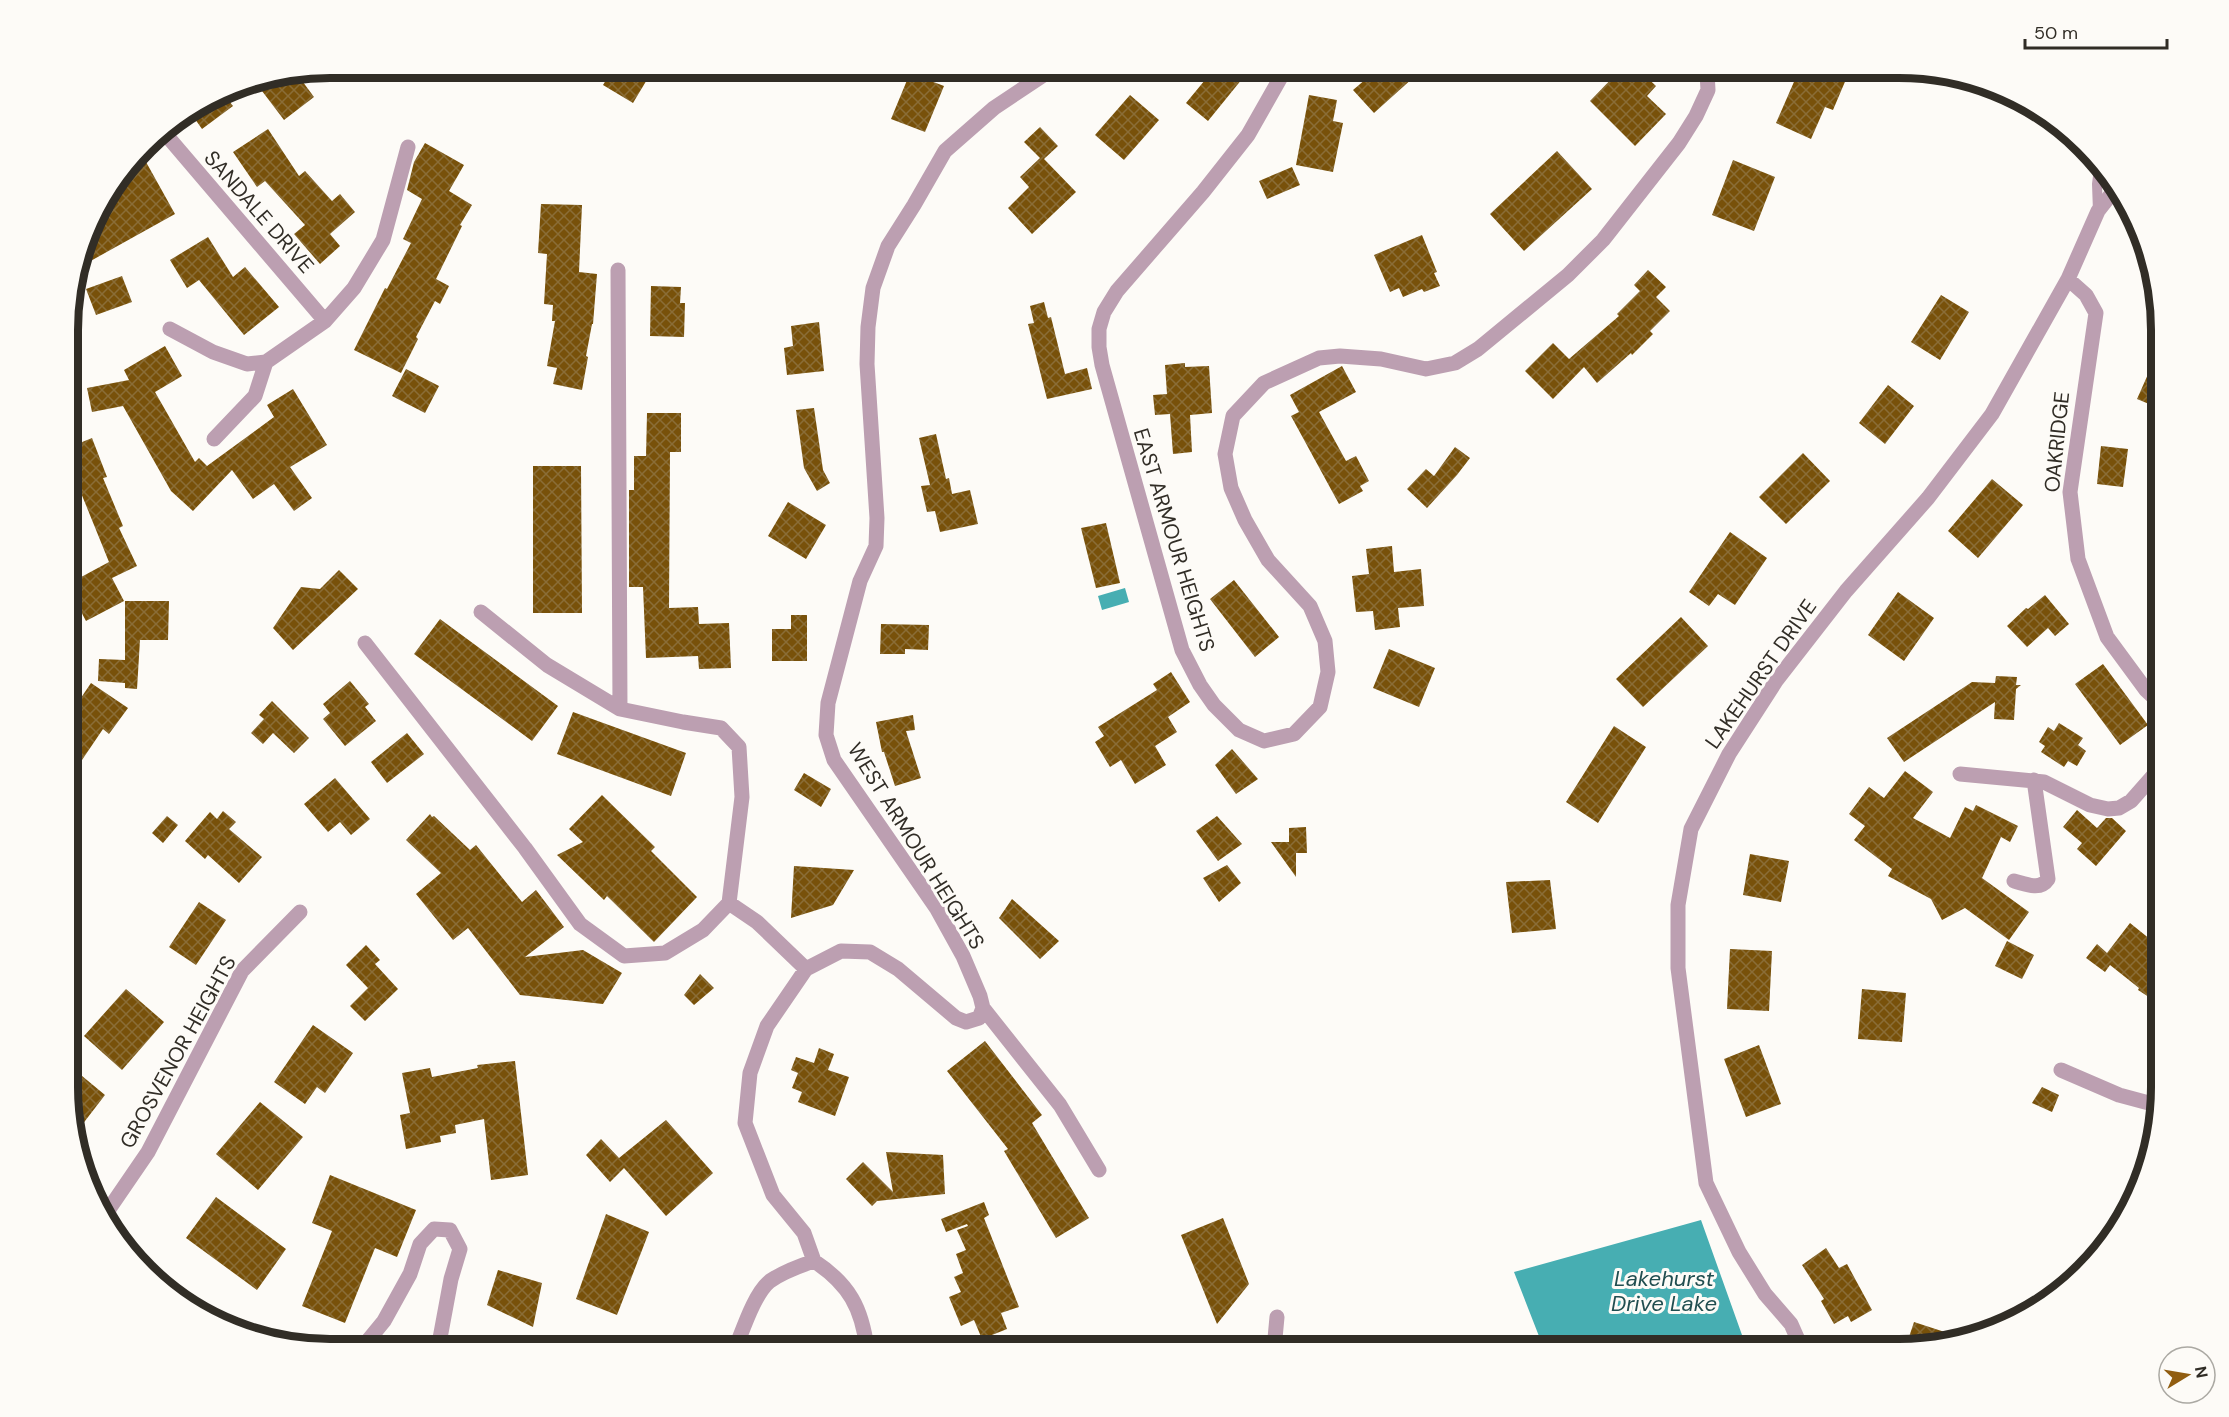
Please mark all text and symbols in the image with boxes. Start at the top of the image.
scale bar [2025,12,2168,50]
text: 50 m [2034,21,2078,45]
street label: SANDALE DRIVE [198,145,320,279]
street label: OAKRIDGE [2038,390,2076,494]
street label: EAST ARMOUR HEIGHTS [1127,425,1221,655]
street label: LAKEHURST DRIVE [1699,594,1823,754]
street label: WEST ARMOUR HEIGHTS [841,737,991,955]
street label: GROSVENOR HEIGHTS [113,951,243,1153]
water label: Lakehurst Drive Lake [1611,1264,1717,1318]
north arrow [2157,1345,2217,1405]
text: N [2190,1365,2213,1380]

